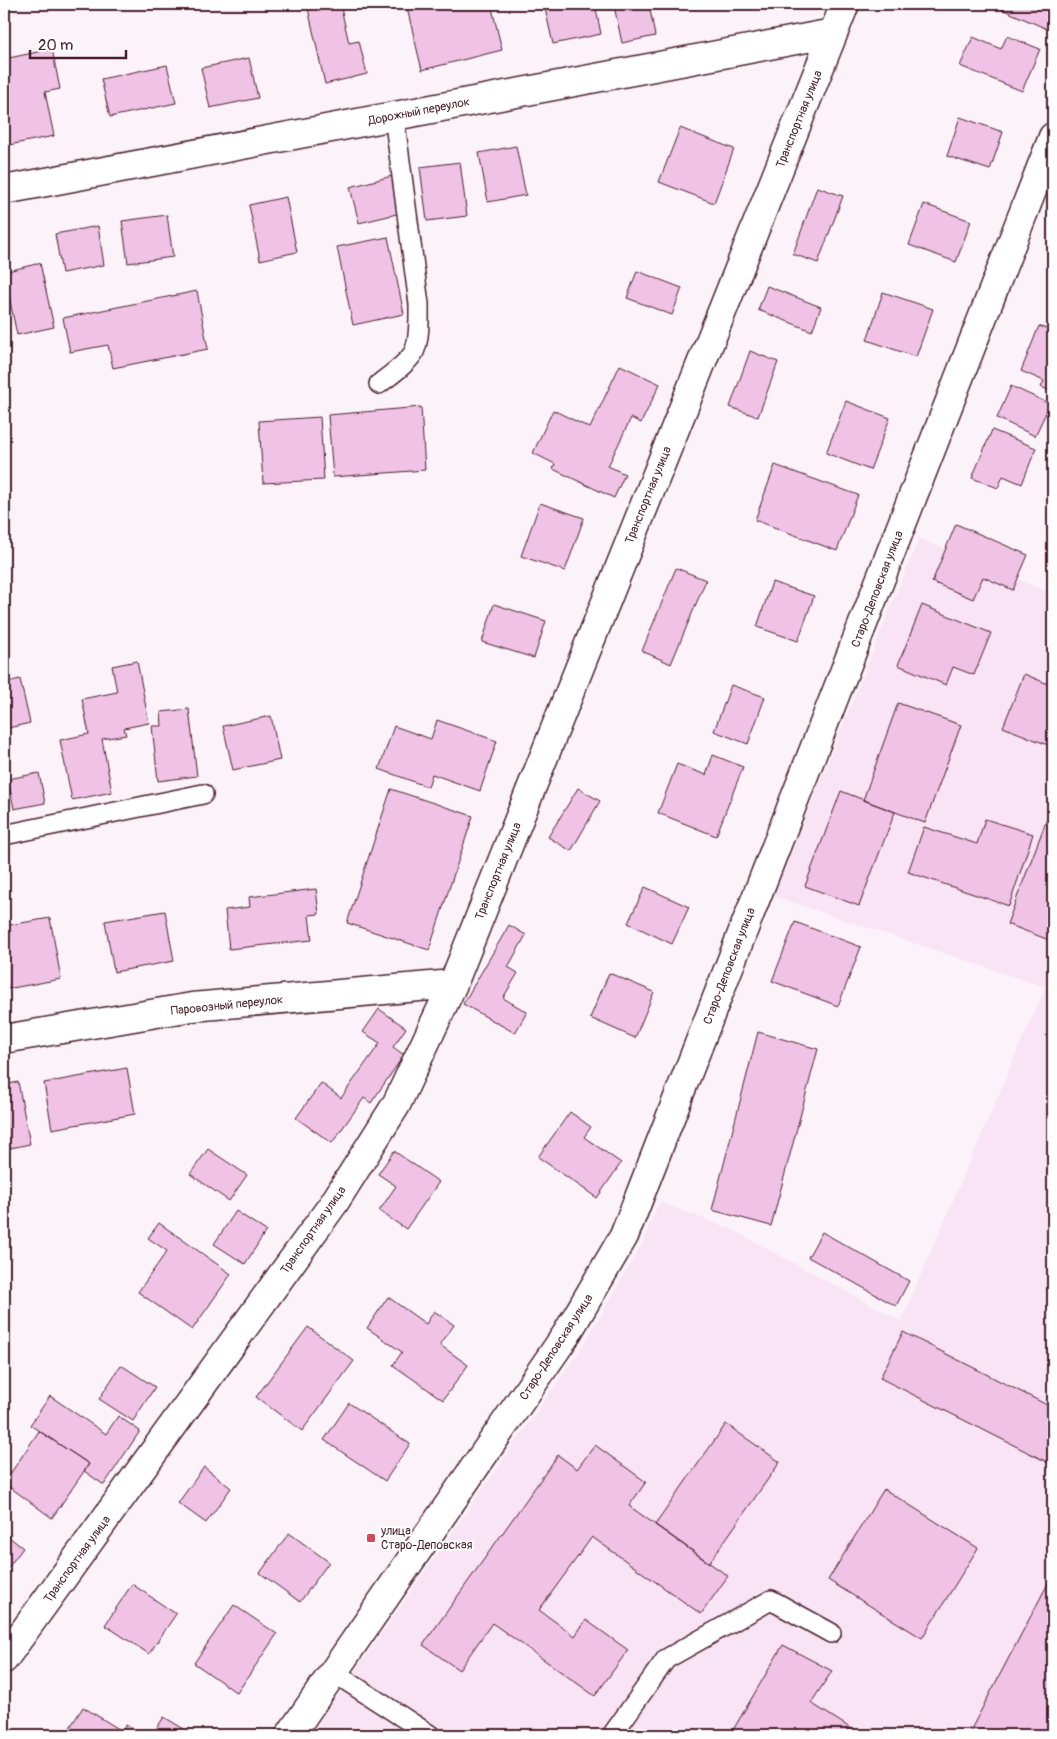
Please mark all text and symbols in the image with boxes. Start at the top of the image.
scale bar [30,28,126,60]
text: 20 m [38,36,73,55]
street label: Транспортная улица [773,68,826,170]
street label: Дорожный переулок [366,94,471,129]
street label: Транспортная улица [622,444,675,546]
street label: Старо-Деповская улица [848,528,907,650]
street label: Транспортная улица [472,820,525,922]
street label: Старо-Деповская улица [700,905,759,1027]
street label: Паровозный переулок [170,992,284,1019]
street label: Транспортная улица [277,1183,350,1277]
street label: Старо-Деповская улица [516,1291,597,1403]
street label: Транспортная улица [41,1513,114,1606]
place label: улица Старо-Деповская [380,1524,473,1553]
marker: улица Старо-Деповская [365,1532,377,1544]

